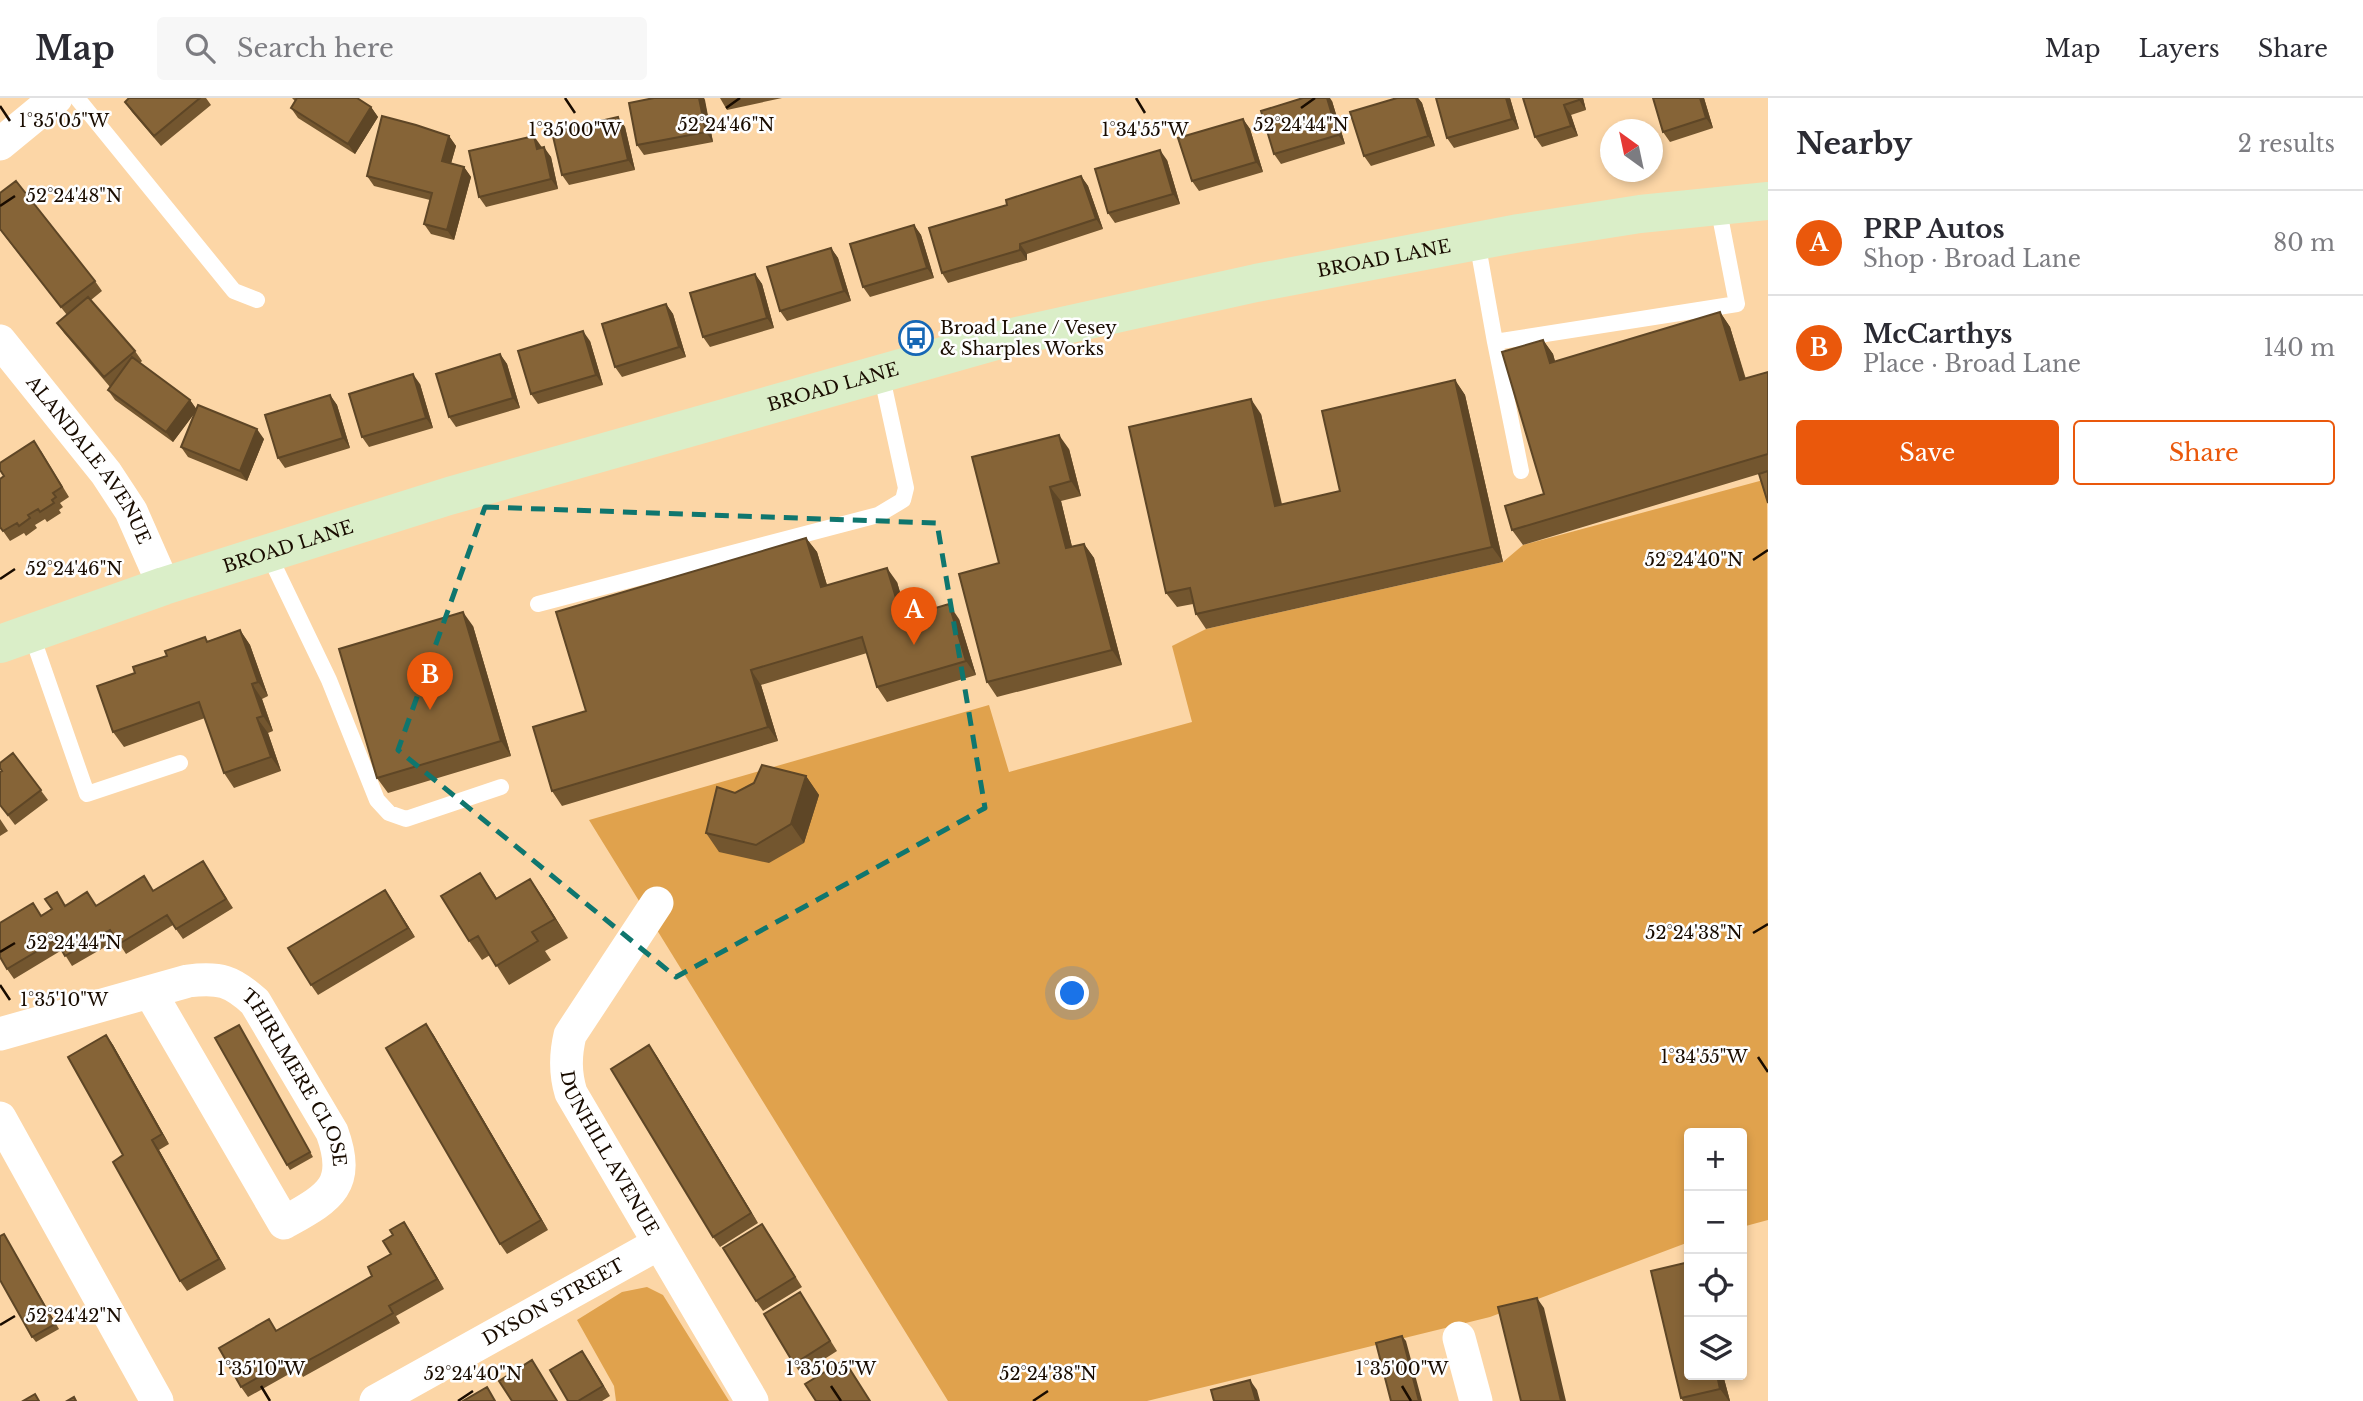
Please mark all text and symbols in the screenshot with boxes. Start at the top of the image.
search box [157,17,647,80]
text: Map [35,28,115,69]
icon: search [181,29,219,67]
text: Search here [237,32,394,64]
text: Map [2045,34,2101,63]
text: Layers [2139,34,2220,63]
text: Share [2258,34,2328,63]
text: 1°35'05"W [19,110,110,132]
text: 52°24'46"N [678,114,774,136]
text: 52°24'44"N [1253,114,1349,136]
text: 1°35'00"W [529,119,622,141]
text: 1°34'55"W [1101,119,1189,141]
north arrow [1600,119,1663,182]
text: Nearby [1796,125,1912,162]
text: 2 results [2238,130,2335,158]
text: 52°24'48"N [26,185,122,207]
text: PRP Autos [1863,213,2005,245]
text: A [1810,229,1828,257]
text: 80 m [2273,229,2335,257]
street label: BROAD LANE [1315,235,1452,282]
text: Shop · Broad Lane [1863,245,2081,273]
place label: Broad Lane / Vesey & Sharples Works [940,317,1117,360]
text: McCarthys [1863,318,2012,350]
bus stop icon: Broad Lane / Vesey & Sharples Works [897,319,935,357]
text: B [1810,334,1828,362]
text: 140 m [2264,334,2335,362]
text: Place · Broad Lane [1863,350,2081,378]
street label: BROAD LANE [765,358,901,416]
street label: ALANDALE AVENUE [21,371,155,548]
button: Save [1796,420,2059,485]
button: Share [2073,420,2335,485]
street label: BROAD LANE [220,516,356,578]
text: 52°24'40"N [1645,549,1743,571]
text: 52°24'46"N [26,558,122,580]
pin: A [891,587,937,645]
pin: B [407,652,453,710]
text: 52°24'38"N [1645,922,1743,944]
text: 52°24'44"N [26,932,122,954]
your location [1055,976,1089,1010]
street label: THIRLMERE CLOSE [237,984,350,1167]
text: 1°35'10"W [20,989,109,1011]
text: 1°34'55"W [1660,1046,1748,1068]
street label: DUNHILL AVENUE [555,1069,663,1239]
map controls [1684,1128,1747,1380]
button: + [1684,1128,1747,1191]
button: − [1684,1191,1747,1254]
street label: DYSON STREET [479,1254,629,1350]
button: locate [1684,1254,1747,1317]
text: 52°24'42"N [26,1305,122,1327]
button: layers [1684,1317,1747,1380]
text: 1°35'10"W [217,1358,306,1380]
text: 1°35'05"W [786,1358,877,1380]
text: 1°35'00"W [1356,1358,1449,1380]
text: 52°24'40"N [424,1363,522,1385]
text: 52°24'38"N [999,1363,1097,1385]

